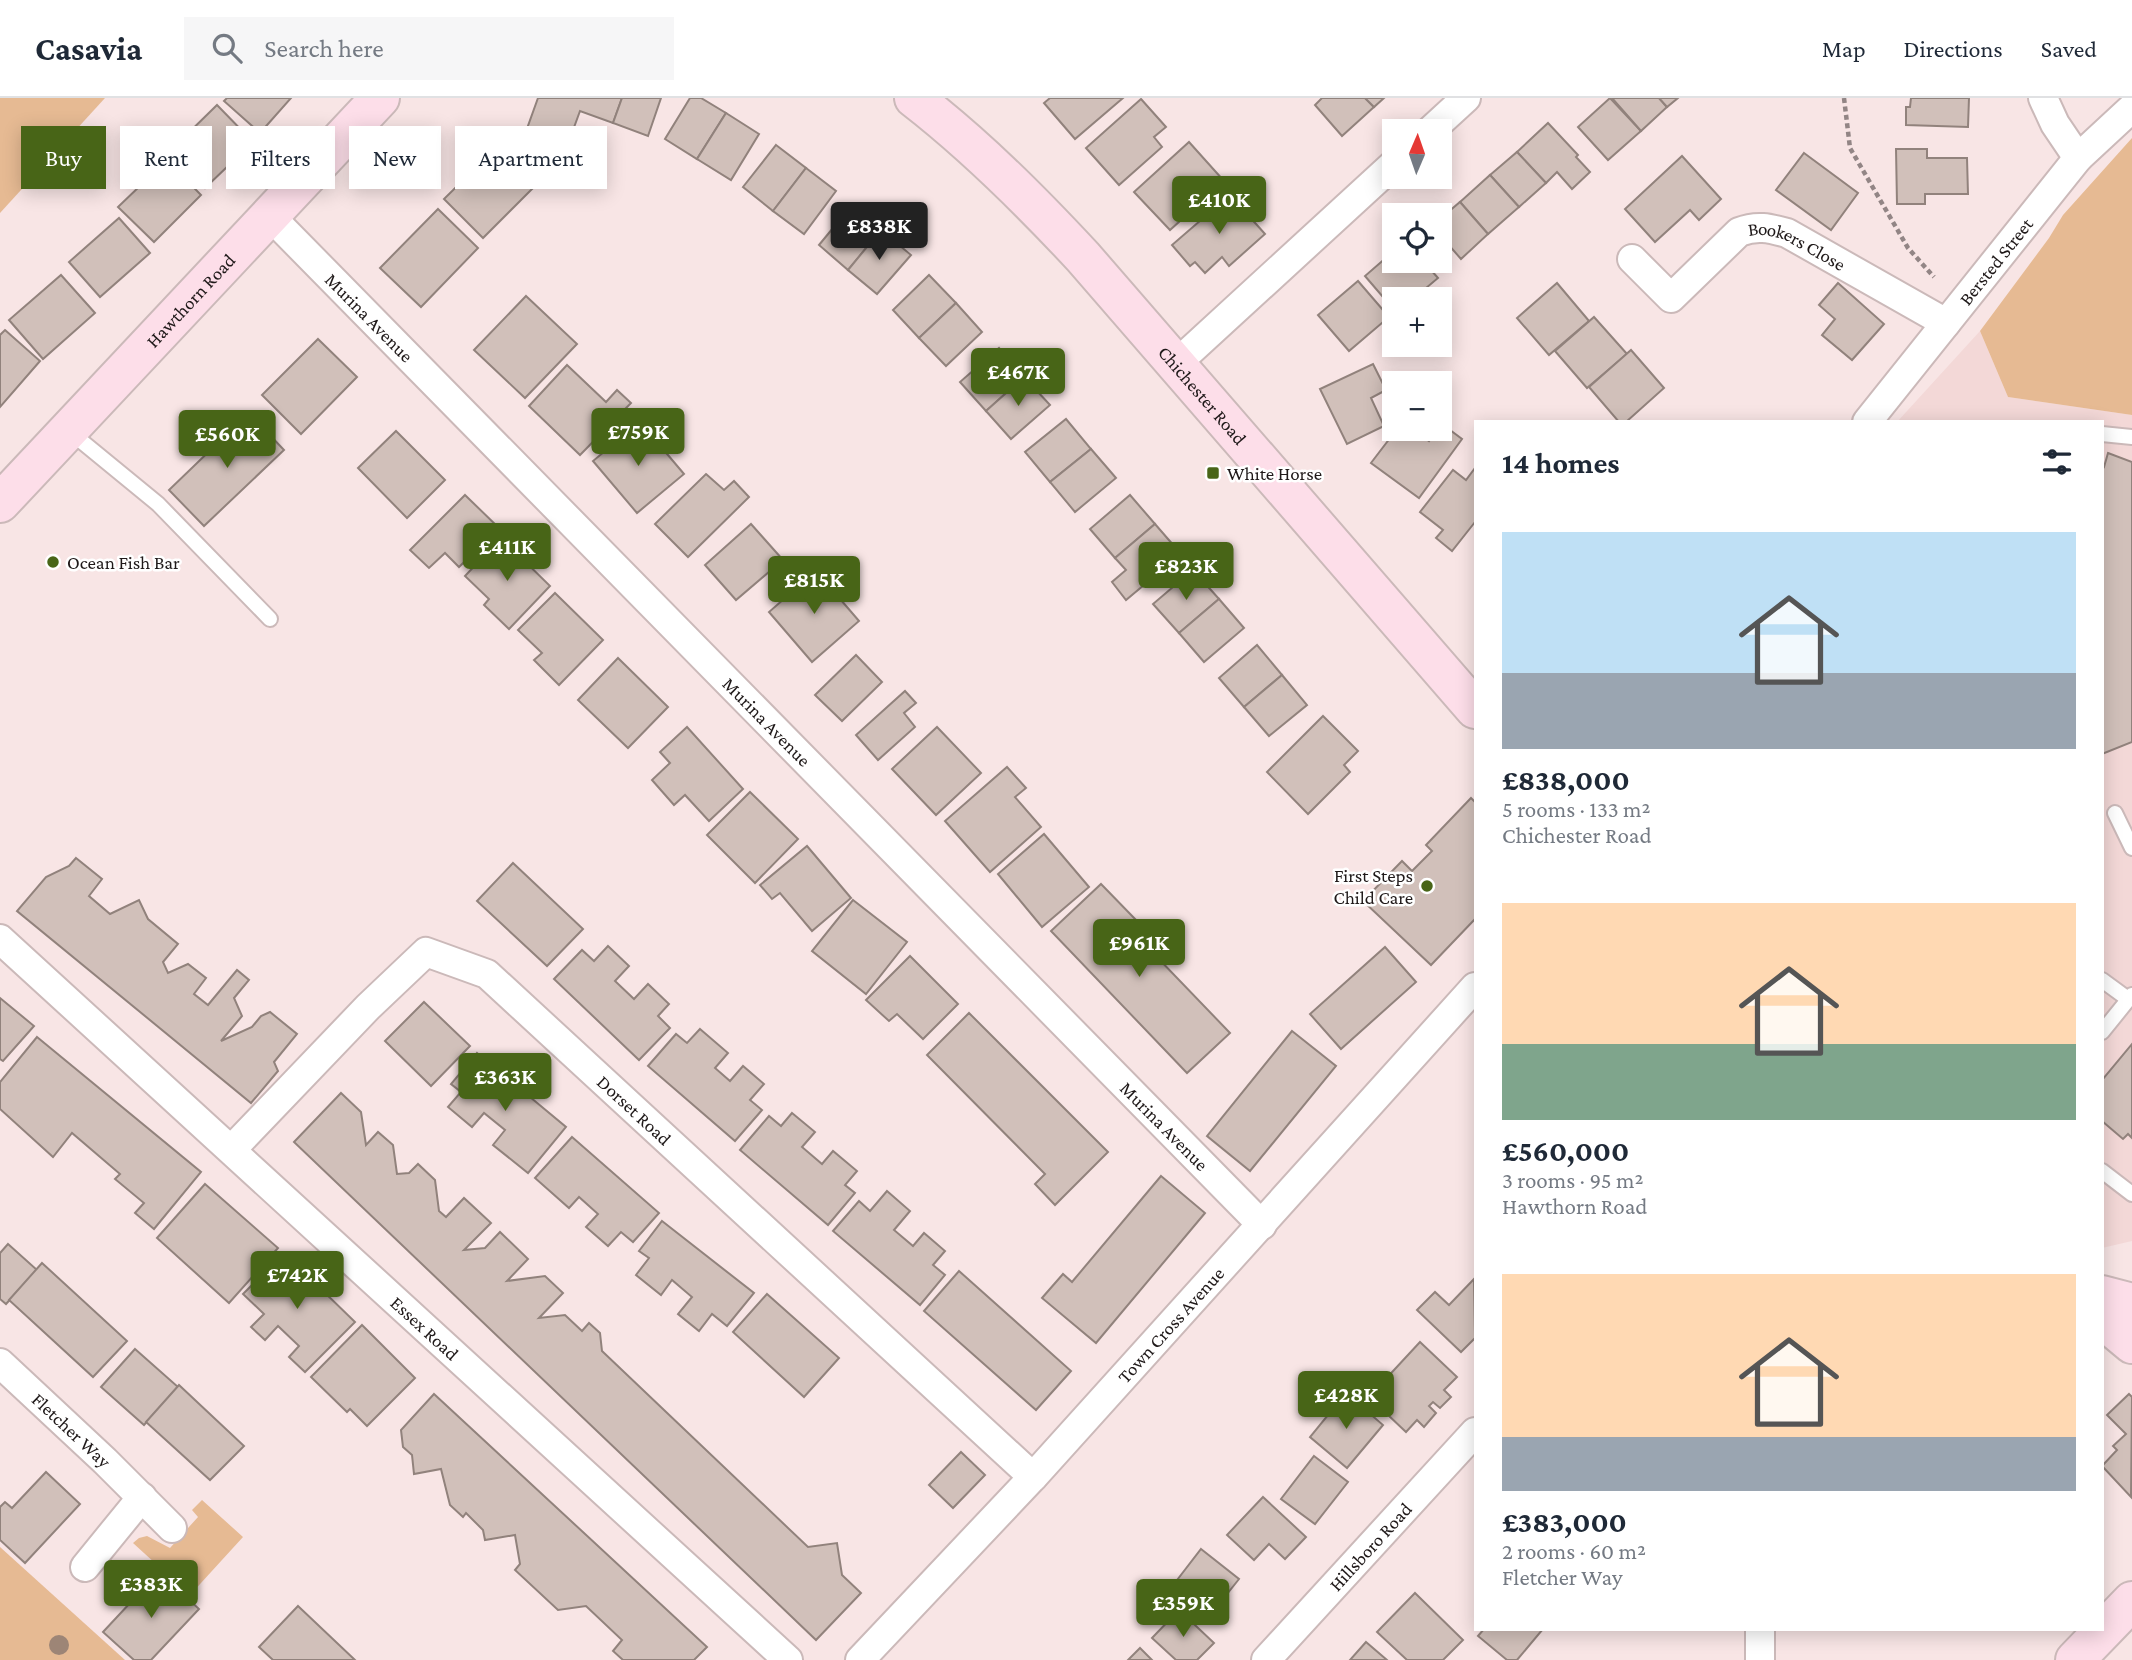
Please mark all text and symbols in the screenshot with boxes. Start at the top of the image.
search box [184,17,674,80]
icon: search [208,29,246,67]
text: Casavia [35,30,142,67]
text: Search here [264,34,384,63]
text: Map [1822,35,1866,62]
text: Directions [1904,35,2003,62]
text: Saved [2041,35,2097,62]
north arrow [1382,119,1452,189]
map controls [1382,119,1452,441]
chip: Buy [21,126,106,189]
chip: Rent [120,126,212,189]
chip: Filters [226,126,335,189]
chip: New [349,126,441,189]
chip: Apartment [455,126,607,189]
pin: £410K [1170,176,1268,236]
text: £410K [1188,186,1250,212]
pin: £838K [830,202,928,262]
button: locate [1382,203,1452,273]
text: £838K [847,212,911,238]
street label: Bersted Street [1955,213,2038,309]
street label: Bookers Close [1747,218,1849,275]
street label: Hawthorn Road [142,250,239,352]
street label: Murina Avenue [321,269,417,366]
button: + [1382,287,1452,357]
street label: Chichester Road [1154,342,1251,449]
pin: £467K [969,348,1067,408]
text: £467K [987,358,1049,384]
button: − [1382,371,1452,441]
pin: £759K [589,408,687,468]
pin: £560K [178,410,276,470]
text: £759K [607,418,669,444]
text: £560K [195,420,259,446]
icon: filters [2038,443,2076,481]
text: 14 homes [1502,446,1620,479]
place label: White Horse [1227,463,1322,484]
marker: White Horse [1205,465,1221,481]
pin: £411K [458,524,556,583]
text: £411K [479,533,535,559]
pin: £823K [1137,542,1235,602]
place label: Ocean Fish Bar [67,552,180,573]
text: £823K [1155,552,1217,578]
marker: Ocean Fish Bar [45,554,61,570]
pin: £815K [765,556,863,616]
text: £815K [784,566,844,592]
icon: home [1726,577,1852,703]
street label: Murina Avenue [718,673,815,771]
text: £838,000 [1502,763,1630,796]
text: 5 rooms · 133 m² [1502,796,1650,822]
text: Chichester Road [1502,822,1652,848]
place label: First Steps Child Care [1333,865,1413,908]
marker: First Steps Child Care [1419,878,1435,894]
pin: £961K [1090,920,1188,979]
text: £961K [1109,929,1169,955]
icon: home [1726,948,1852,1074]
pin: £363K [456,1054,554,1113]
text: £363K [474,1063,536,1089]
street label: Dorset Road [593,1071,676,1150]
street label: Murina Avenue [1116,1077,1212,1175]
text: £560,000 [1502,1134,1629,1167]
text: 3 rooms · 95 m² [1502,1167,1643,1193]
text: Hawthorn Road [1502,1193,1647,1219]
pin: £742K [248,1252,346,1311]
text: £742K [267,1261,327,1287]
street label: Town Cross Avenue [1113,1263,1228,1387]
street label: Essex Road [386,1292,463,1364]
icon: home [1726,1319,1852,1445]
pin: £428K [1297,1372,1395,1431]
text: £428K [1314,1381,1378,1407]
street label: Fletcher Way [28,1389,115,1472]
street label: Hillsboro Road [1325,1498,1416,1595]
text: £383,000 [1502,1505,1627,1538]
text: 2 rooms · 60 m² [1502,1538,1646,1564]
pin: £383K [102,1560,200,1620]
text: Fletcher Way [1502,1564,1623,1590]
text: £383K [120,1570,182,1596]
pin: £359K [1134,1580,1232,1639]
text: £359K [1152,1589,1214,1615]

